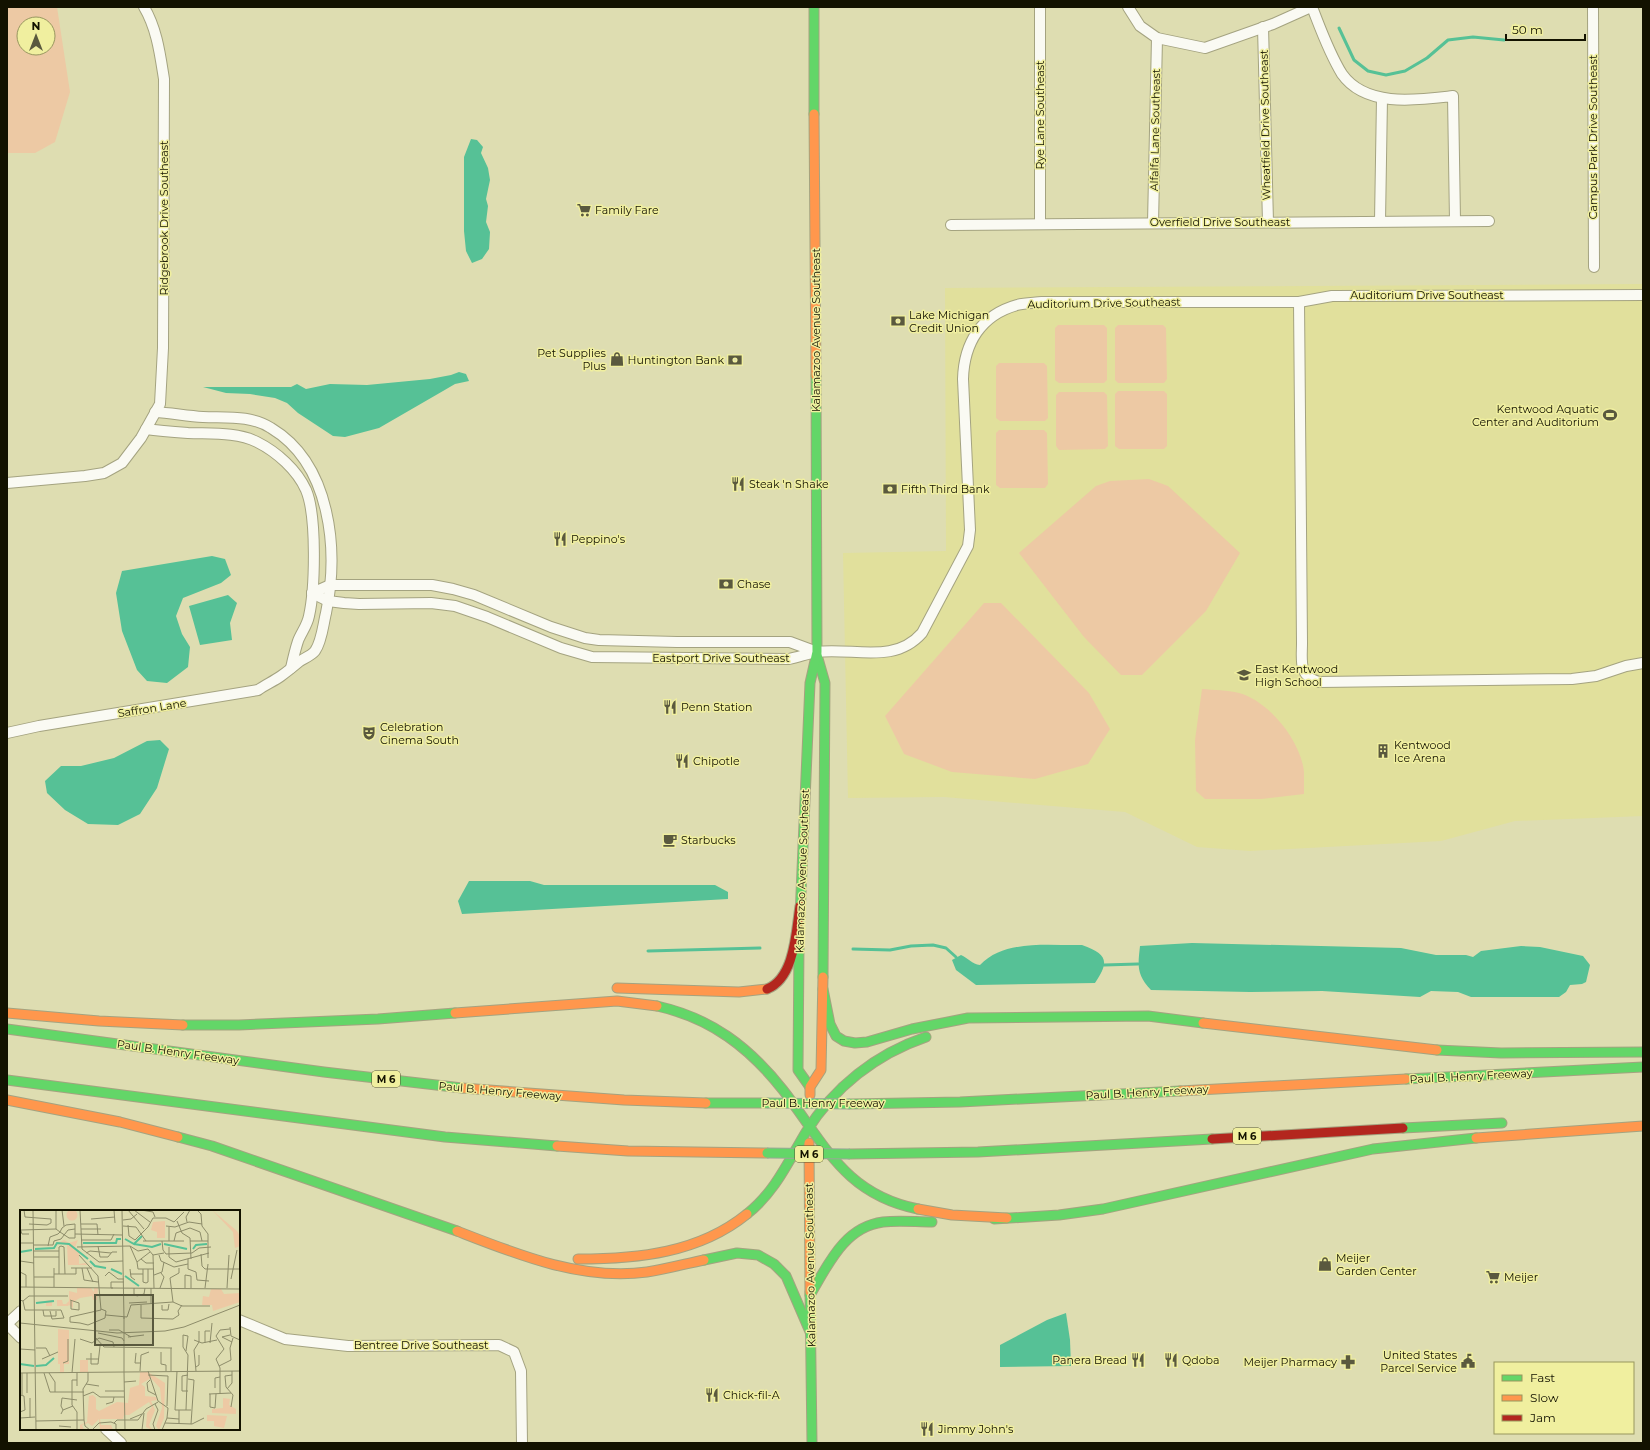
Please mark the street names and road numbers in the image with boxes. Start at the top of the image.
street label: Wheatfield Drive Southeast [1257,49,1273,201]
street label: Campus Park Drive Southeast [1586,54,1600,219]
street label: Rye Lane Southeast [1033,60,1047,169]
street label: Alfalfa Lane Southeast [1147,68,1163,191]
street label: Ridgebrook Drive Southeast [157,140,171,295]
street label: Overfield Drive Southeast [1150,215,1291,229]
street label: Kalamazoo Avenue Southeast [809,247,823,412]
street label: Auditorium Drive Southeast [1350,288,1504,302]
street label: Auditorium Drive Southeast [1027,295,1181,311]
street label: Eastport Drive Southeast [652,651,790,665]
street label: Saffron Lane [117,696,188,720]
street label: Kalamazoo Avenue Southeast [792,788,812,953]
street label: Paul B. Henry Freeway [116,1036,240,1068]
street label: Paul B. Henry Freeway [1409,1066,1533,1086]
road number: M 6 [372,1071,400,1087]
street label: Paul B. Henry Freeway [438,1079,562,1103]
street label: Paul B. Henry Freeway [1085,1082,1209,1102]
street label: Paul B. Henry Freeway [761,1096,885,1110]
road number: M 6 [1233,1128,1261,1144]
road number: M 6 [795,1146,823,1162]
street label: Kalamazoo Avenue Southeast [802,1182,818,1347]
street label: Bentree Drive Southeast [354,1338,489,1352]

